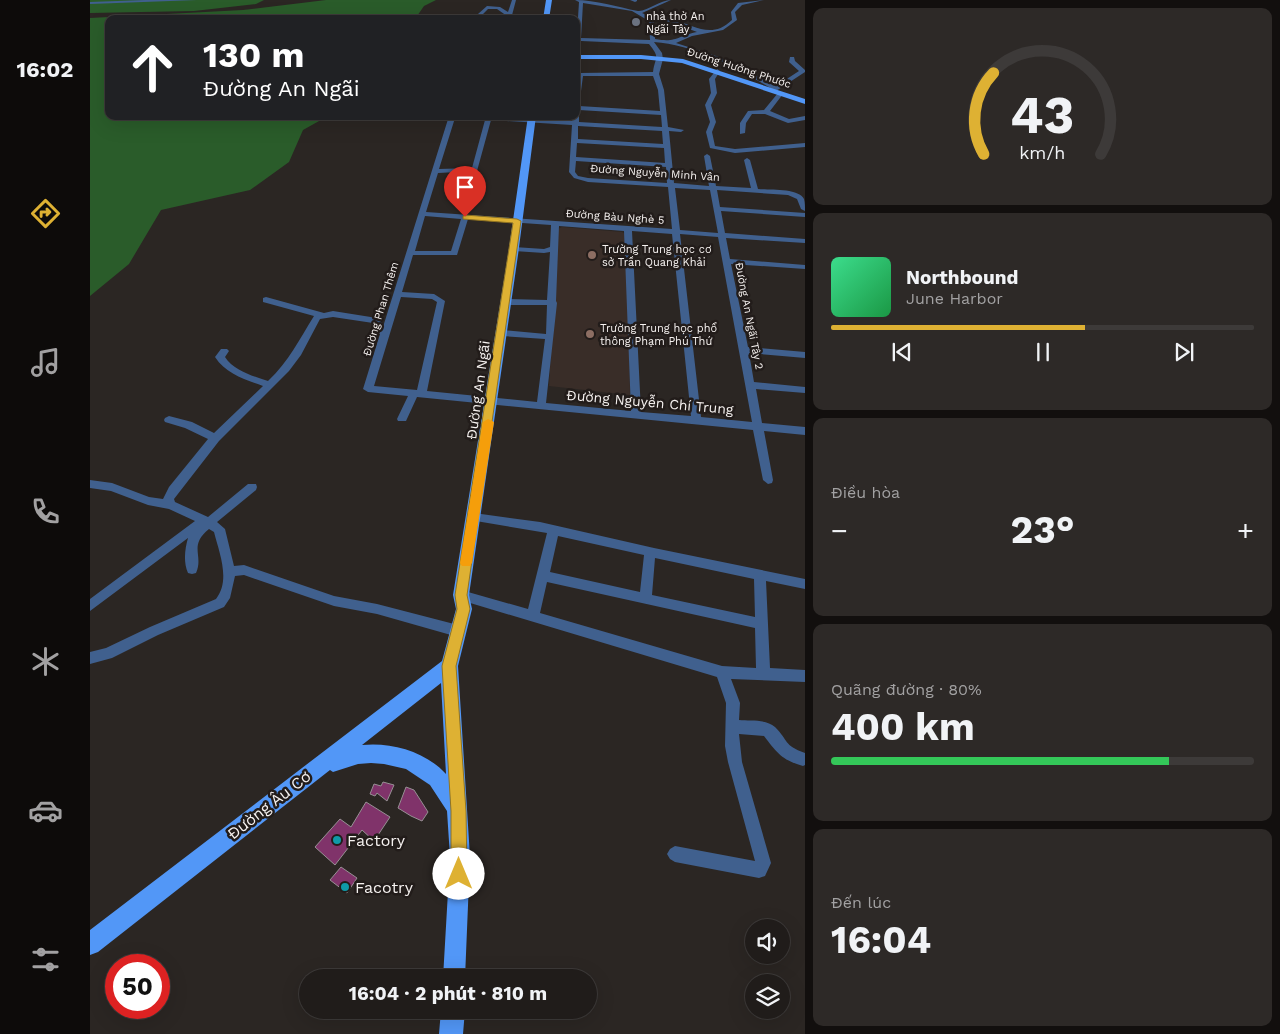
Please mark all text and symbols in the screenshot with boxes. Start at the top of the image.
place label: nhà thờ An Ngãi Tây [646,10,705,36]
marker: nhà thờ An Ngãi Tây [630,16,642,28]
text: 130 m [203,34,304,76]
icon: ahead [120,35,185,100]
street label: Đường Hưởng Phước [685,45,793,91]
text: 16:02 [17,57,73,82]
text: Đường An Ngãi [203,76,360,101]
text: 43 [1010,85,1075,146]
text: km/h [1019,142,1066,163]
street label: Đường Nguyễn Minh Vân [590,161,720,184]
pin [444,166,486,217]
icon: arrive [451,173,479,201]
icon: directions [28,196,63,231]
street label: Đường Bàu Nghè 5 [565,207,665,227]
place label: Trường Trung học cơ sở Trần Quang Khải [602,243,712,269]
marker: Trường Trung học cơ sở Trần Quang Khải [586,249,598,261]
street label: Đường Phan Thêm [360,260,402,358]
street label: Đường An Ngãi Tây 2 [732,261,766,371]
text: Northbound [906,266,1018,289]
text: June Harbor [906,289,1003,308]
place label: Trường Trung học phổ thông Phạm Phú Thứ [600,322,717,348]
marker: Trường Trung học phổ thông Phạm Phú Thứ [584,328,596,340]
icon: previous [888,338,916,366]
icon: pause [1029,338,1057,366]
icon: next [1170,338,1198,366]
street label: Đường An Ngãi [463,340,493,440]
icon: music [28,345,63,380]
street label: Đường Nguyễn Chí Trung [566,387,735,417]
text: Điều hòa [831,483,900,502]
icon: phone [28,494,63,529]
text: 23° [1011,508,1075,552]
text: − [831,514,848,547]
text: + [1237,514,1254,547]
icon: climate [28,644,63,679]
text: Quãng đường · 80% [831,680,982,699]
text: 400 km [831,705,975,749]
street label: Đường Âu Cơ [223,766,315,844]
icon: car [28,793,63,828]
place label: Factory [347,831,406,850]
marker: Factory [331,834,343,846]
position arrow [432,847,484,899]
place label: Facotry [355,878,414,897]
marker: Facotry [339,881,351,893]
text: Đến lúc [831,893,891,912]
text: 16:04 [831,918,931,962]
map controls [745,919,790,1019]
button: sound [745,919,790,964]
icon: filters [28,942,63,977]
speed limit sign: 50 [105,954,170,1019]
button: layers [745,974,790,1019]
text: 16:04 · 2 phút · 810 m [349,982,547,1005]

